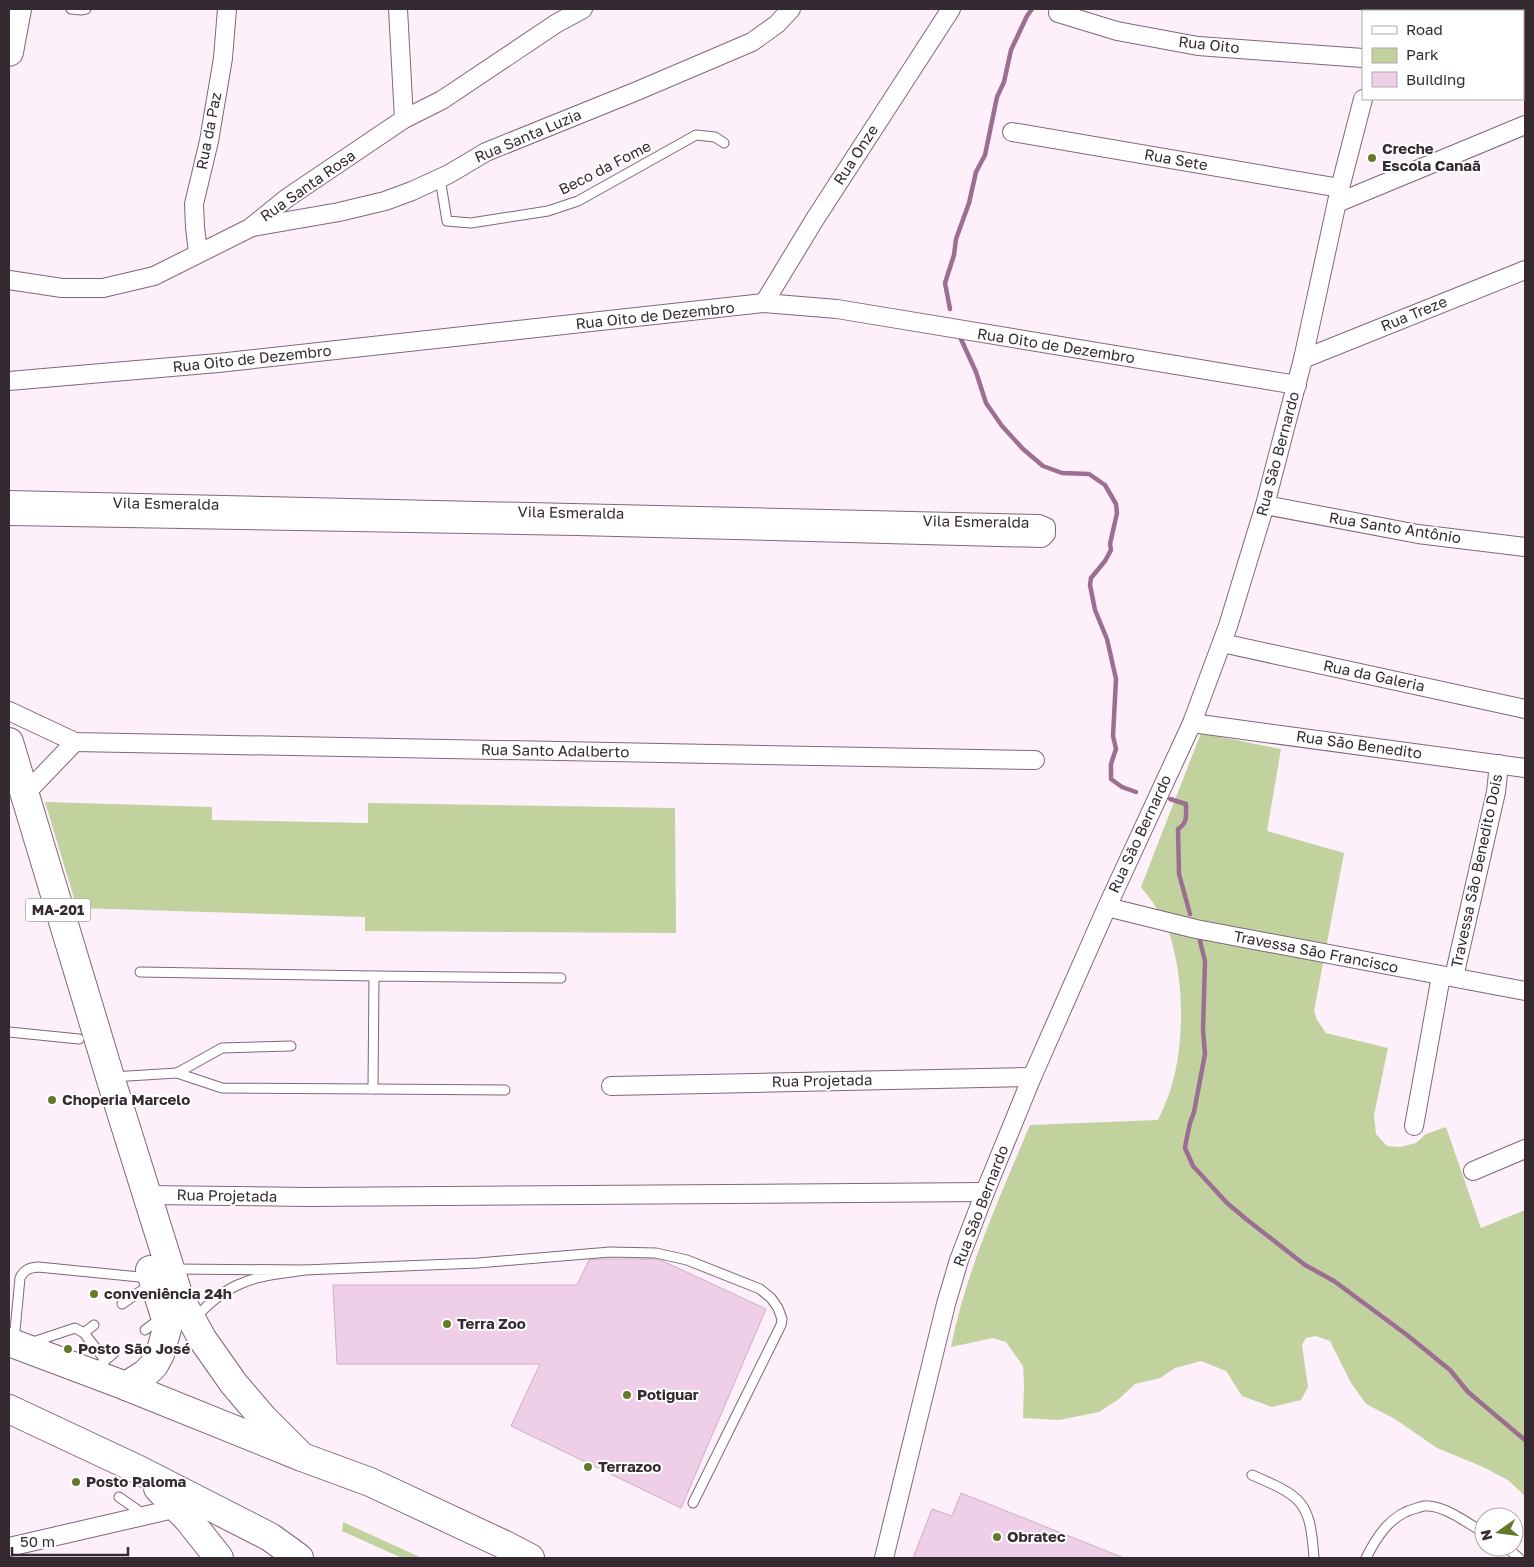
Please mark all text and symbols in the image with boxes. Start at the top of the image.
legend [1362,10,1524,100]
text: Road [1406,20,1443,38]
street label: Rua Oito [1178,32,1241,56]
text: Park [1406,45,1439,63]
text: Building [1406,70,1466,88]
street label: Rua da Paz [192,90,224,171]
street label: Rua Santa Luzia [472,105,584,166]
street label: Rua Onze [829,121,881,188]
street label: Beco da Fome [556,136,654,198]
place label: Creche Escola Canaã [1382,139,1481,174]
street label: Rua Sete [1143,145,1210,174]
street label: Rua Santa Rosa [256,146,358,225]
marker: Creche Escola Canaã [1366,152,1378,164]
street label: Rua Treze [1378,292,1450,335]
street label: Rua Oito de Dezembro [575,298,735,332]
street label: Rua Oito de Dezembro [976,324,1136,366]
street label: Rua Oito de Dezembro [172,341,332,375]
street label: Rua São Bernardo [1252,389,1302,518]
street label: Vila Esmeralda [113,493,220,513]
street label: Vila Esmeralda [518,502,625,522]
street label: Rua Santo Antônio [1328,508,1462,546]
street label: Vila Esmeralda [923,511,1030,531]
street label: Rua da Galeria [1322,655,1427,695]
street label: Rua São Benedito [1295,726,1423,762]
street label: Rua Santo Adalberto [481,740,629,760]
street label: Rua São Bernardo [1104,772,1174,896]
street label: Travessa São Benedito Dois [1447,772,1505,969]
road number: MA-201 [26,898,90,922]
street label: Travessa São Francisco [1232,926,1400,976]
street label: Rua Projetada [772,1070,872,1090]
place label: Choperia Marcelo [62,1090,190,1108]
marker: Choperia Marcelo [46,1094,58,1106]
street label: Rua São Bernardo [949,1143,1011,1269]
street label: Rua Projetada [177,1185,277,1205]
place label: conveniência 24h [104,1284,232,1302]
marker: conveniência 24h [88,1288,100,1300]
place label: Terra Zoo [457,1314,526,1332]
marker: Terra Zoo [441,1318,453,1330]
place label: Posto São José [78,1339,190,1357]
marker: Posto São José [62,1343,74,1355]
place label: Potiguar [637,1385,699,1403]
marker: Potiguar [621,1389,633,1401]
place label: Terrazoo [598,1457,661,1475]
marker: Terrazoo [582,1461,594,1473]
place label: Posto Paloma [86,1472,187,1490]
marker: Posto Paloma [70,1476,82,1488]
north arrow [1474,1507,1524,1557]
scale bar [12,1524,129,1556]
place label: Obratec [1007,1527,1066,1545]
text: N [1476,1528,1495,1542]
marker: Obratec [991,1531,1003,1543]
text: 50 m [20,1532,55,1550]

